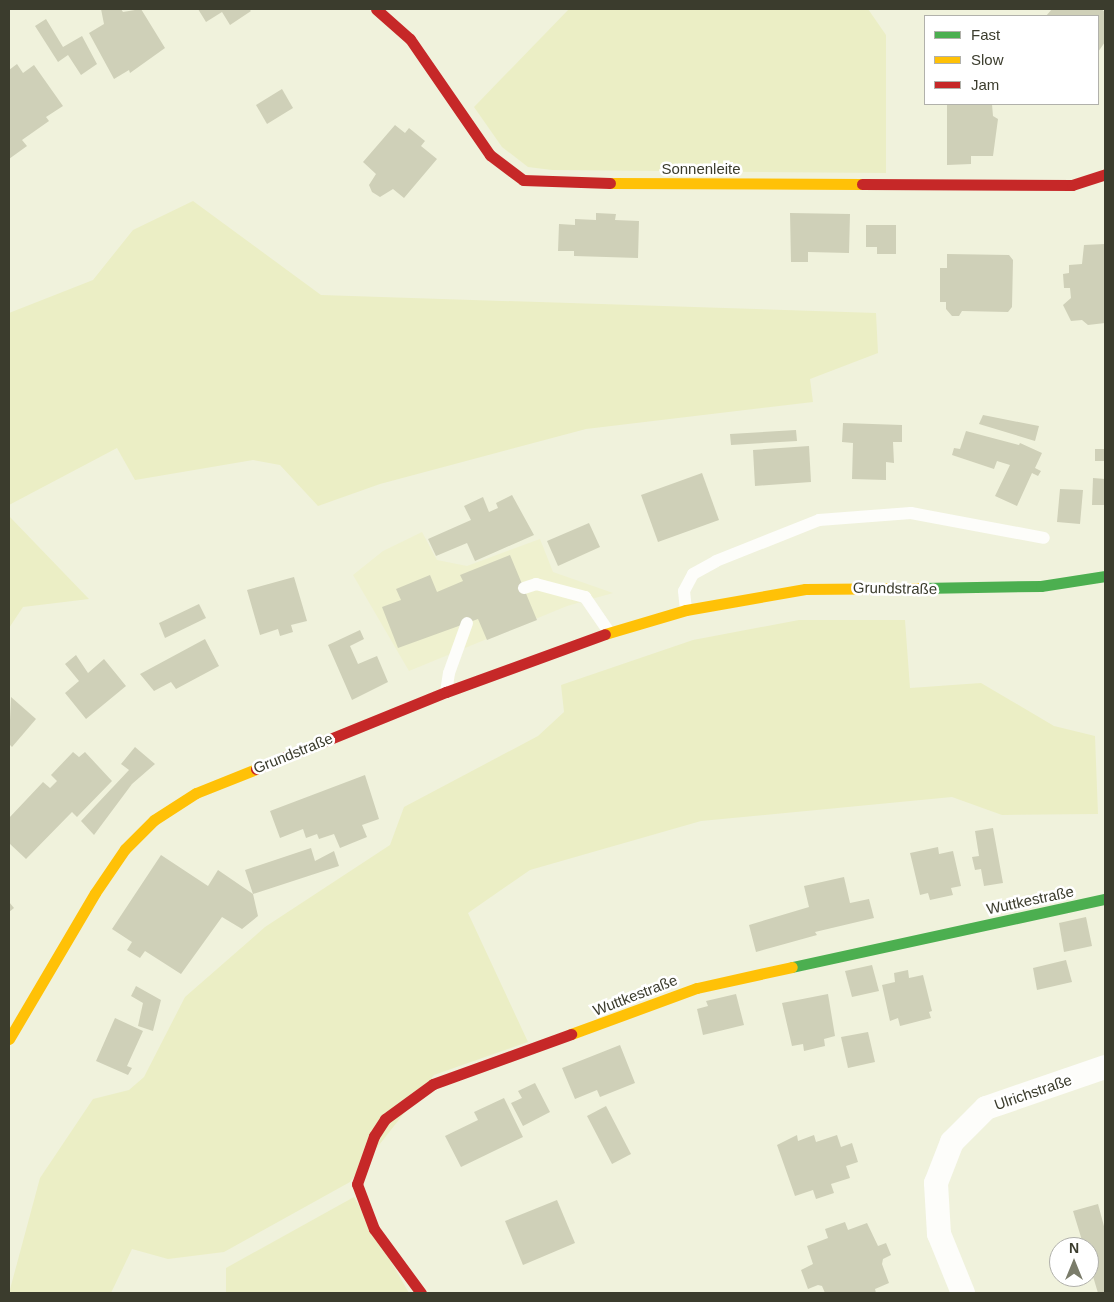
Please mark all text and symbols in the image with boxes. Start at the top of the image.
legend [924,15,1099,105]
text: Fast [971,26,1000,43]
text: Slow [971,51,1004,68]
text: Jam [971,76,999,93]
street label: Sonnenleite [661,160,741,178]
street label: Grundstraße [853,578,937,598]
street label: Grundstraße [251,729,335,777]
street label: Wuttkestraße [985,882,1075,918]
street label: Wuttkestraße [590,971,680,1019]
street label: Ulrichstraße [992,1070,1074,1114]
north arrow [1049,1237,1099,1287]
text: N [1069,1240,1079,1256]

